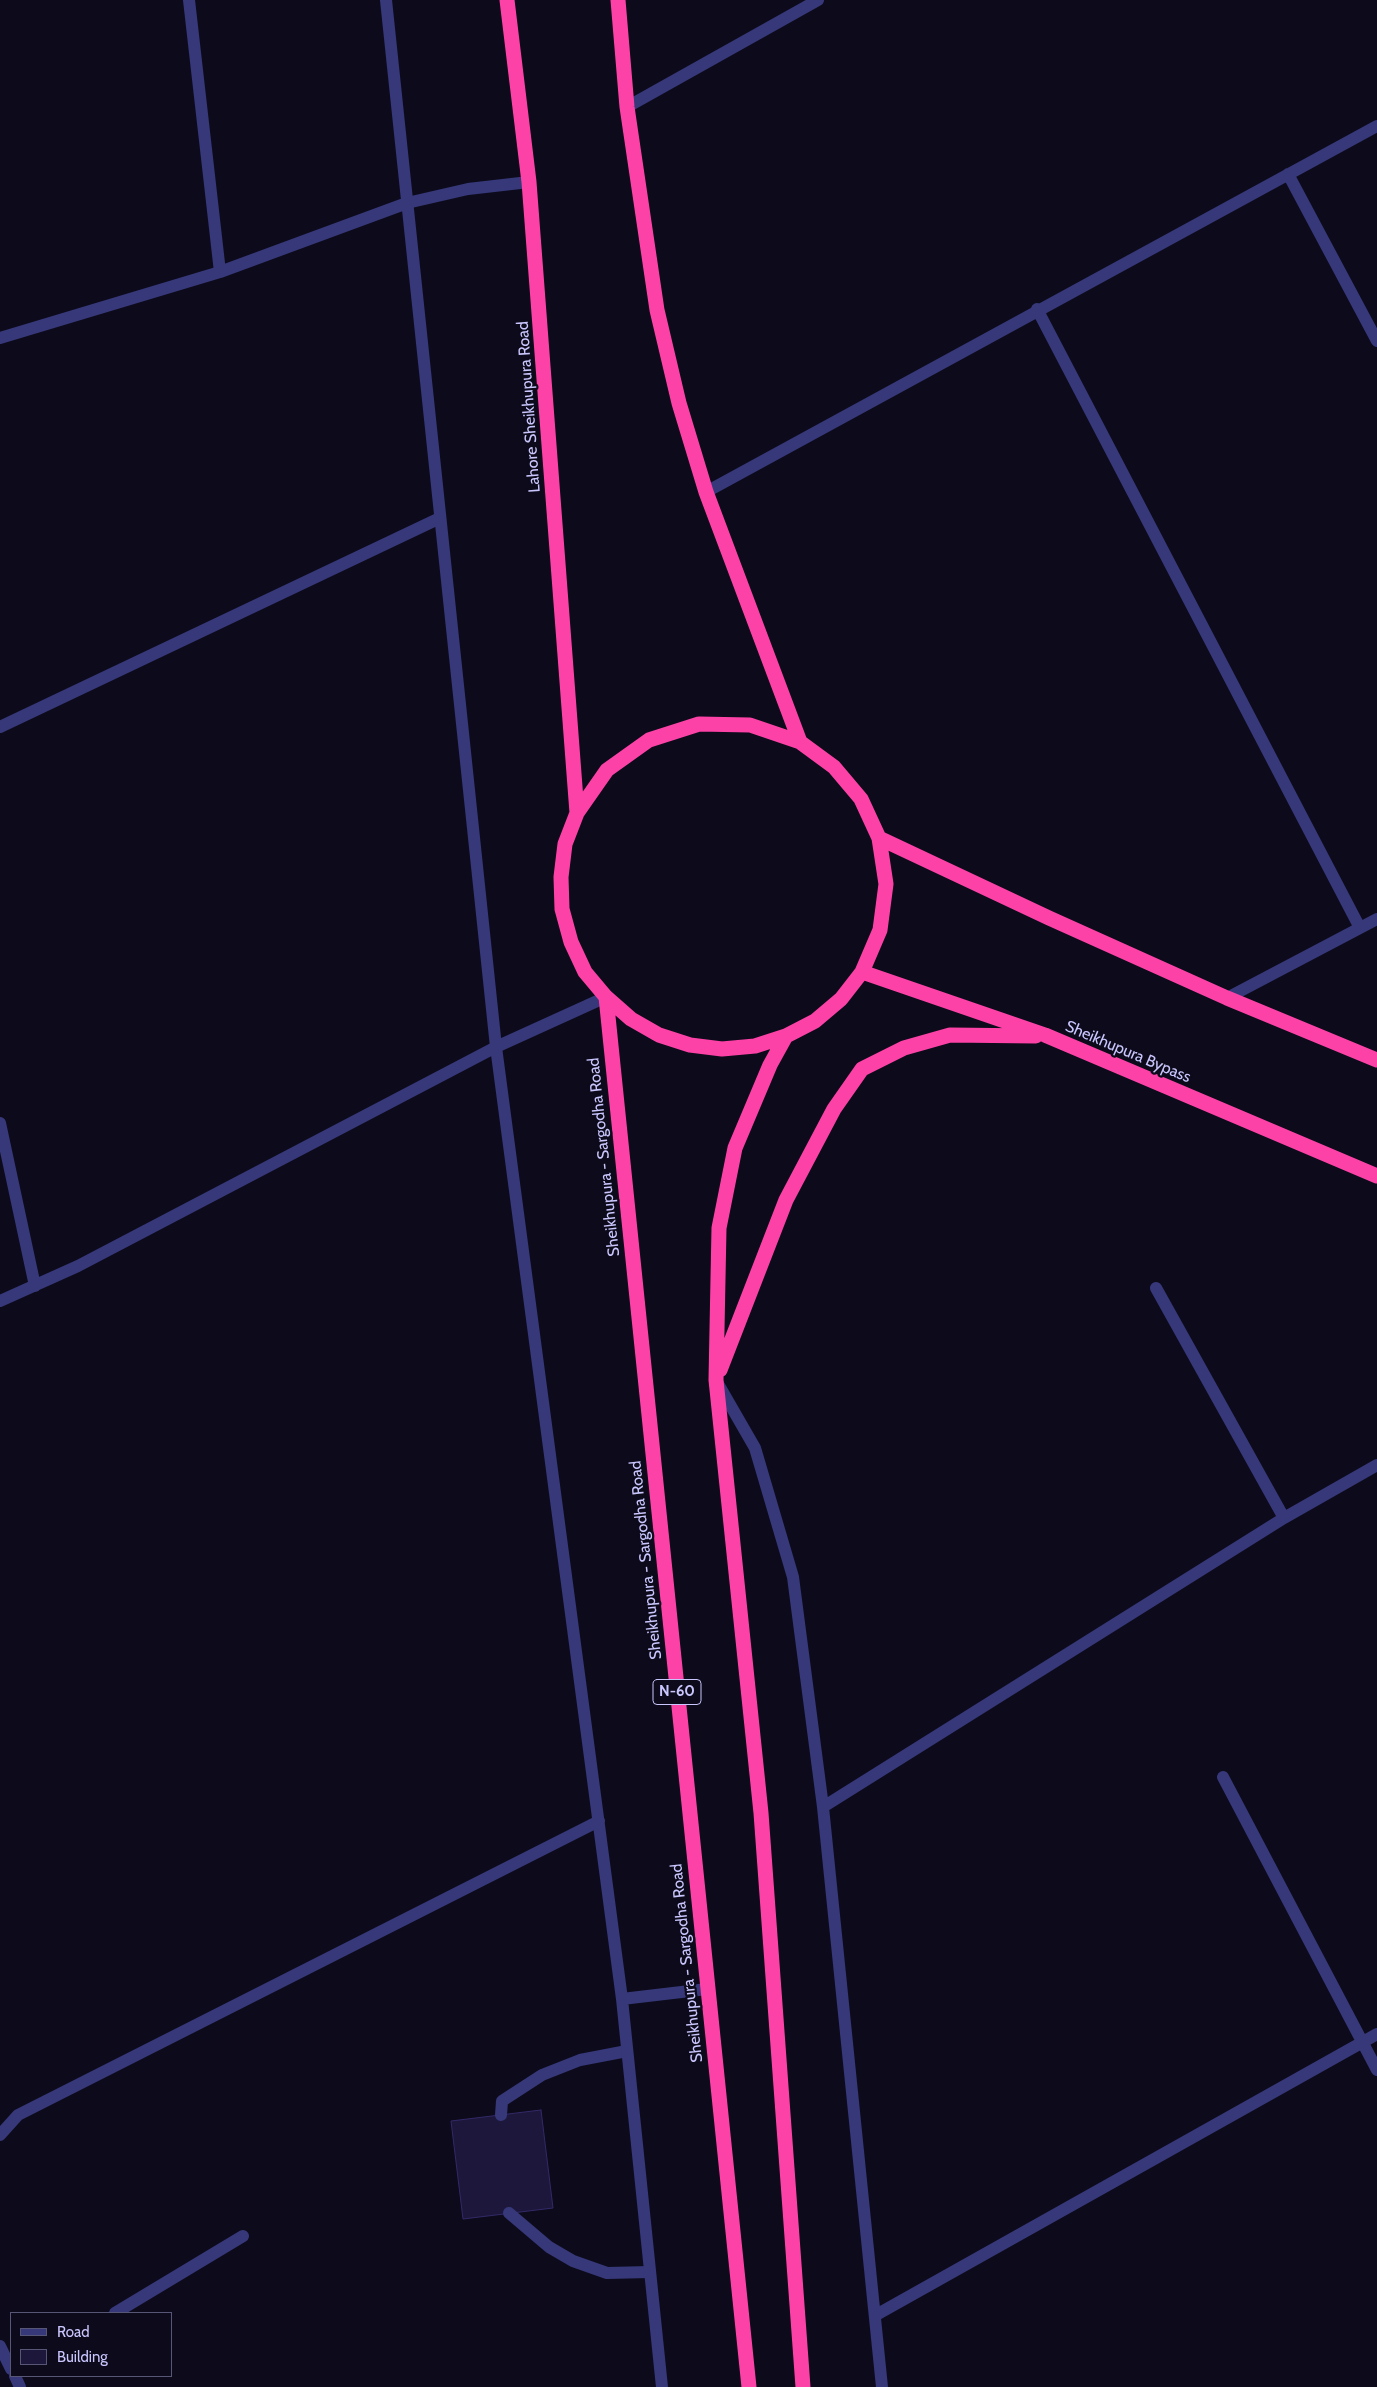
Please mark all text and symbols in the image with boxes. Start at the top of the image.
street label: Lahore Sheikhupura Road [513,321,545,493]
street label: Sheikhupura Bypass [1062,1017,1194,1087]
street label: Sheikhupura - Sargodha Road [584,1057,624,1257]
street label: Sheikhupura - Sargodha Road [626,1460,666,1660]
road number: N-60 [653,1680,701,1704]
street label: Sheikhupura - Sargodha Road [667,1863,707,2063]
legend [10,2312,172,2377]
text: Road [57,2323,90,2341]
text: Building [57,2348,108,2366]

